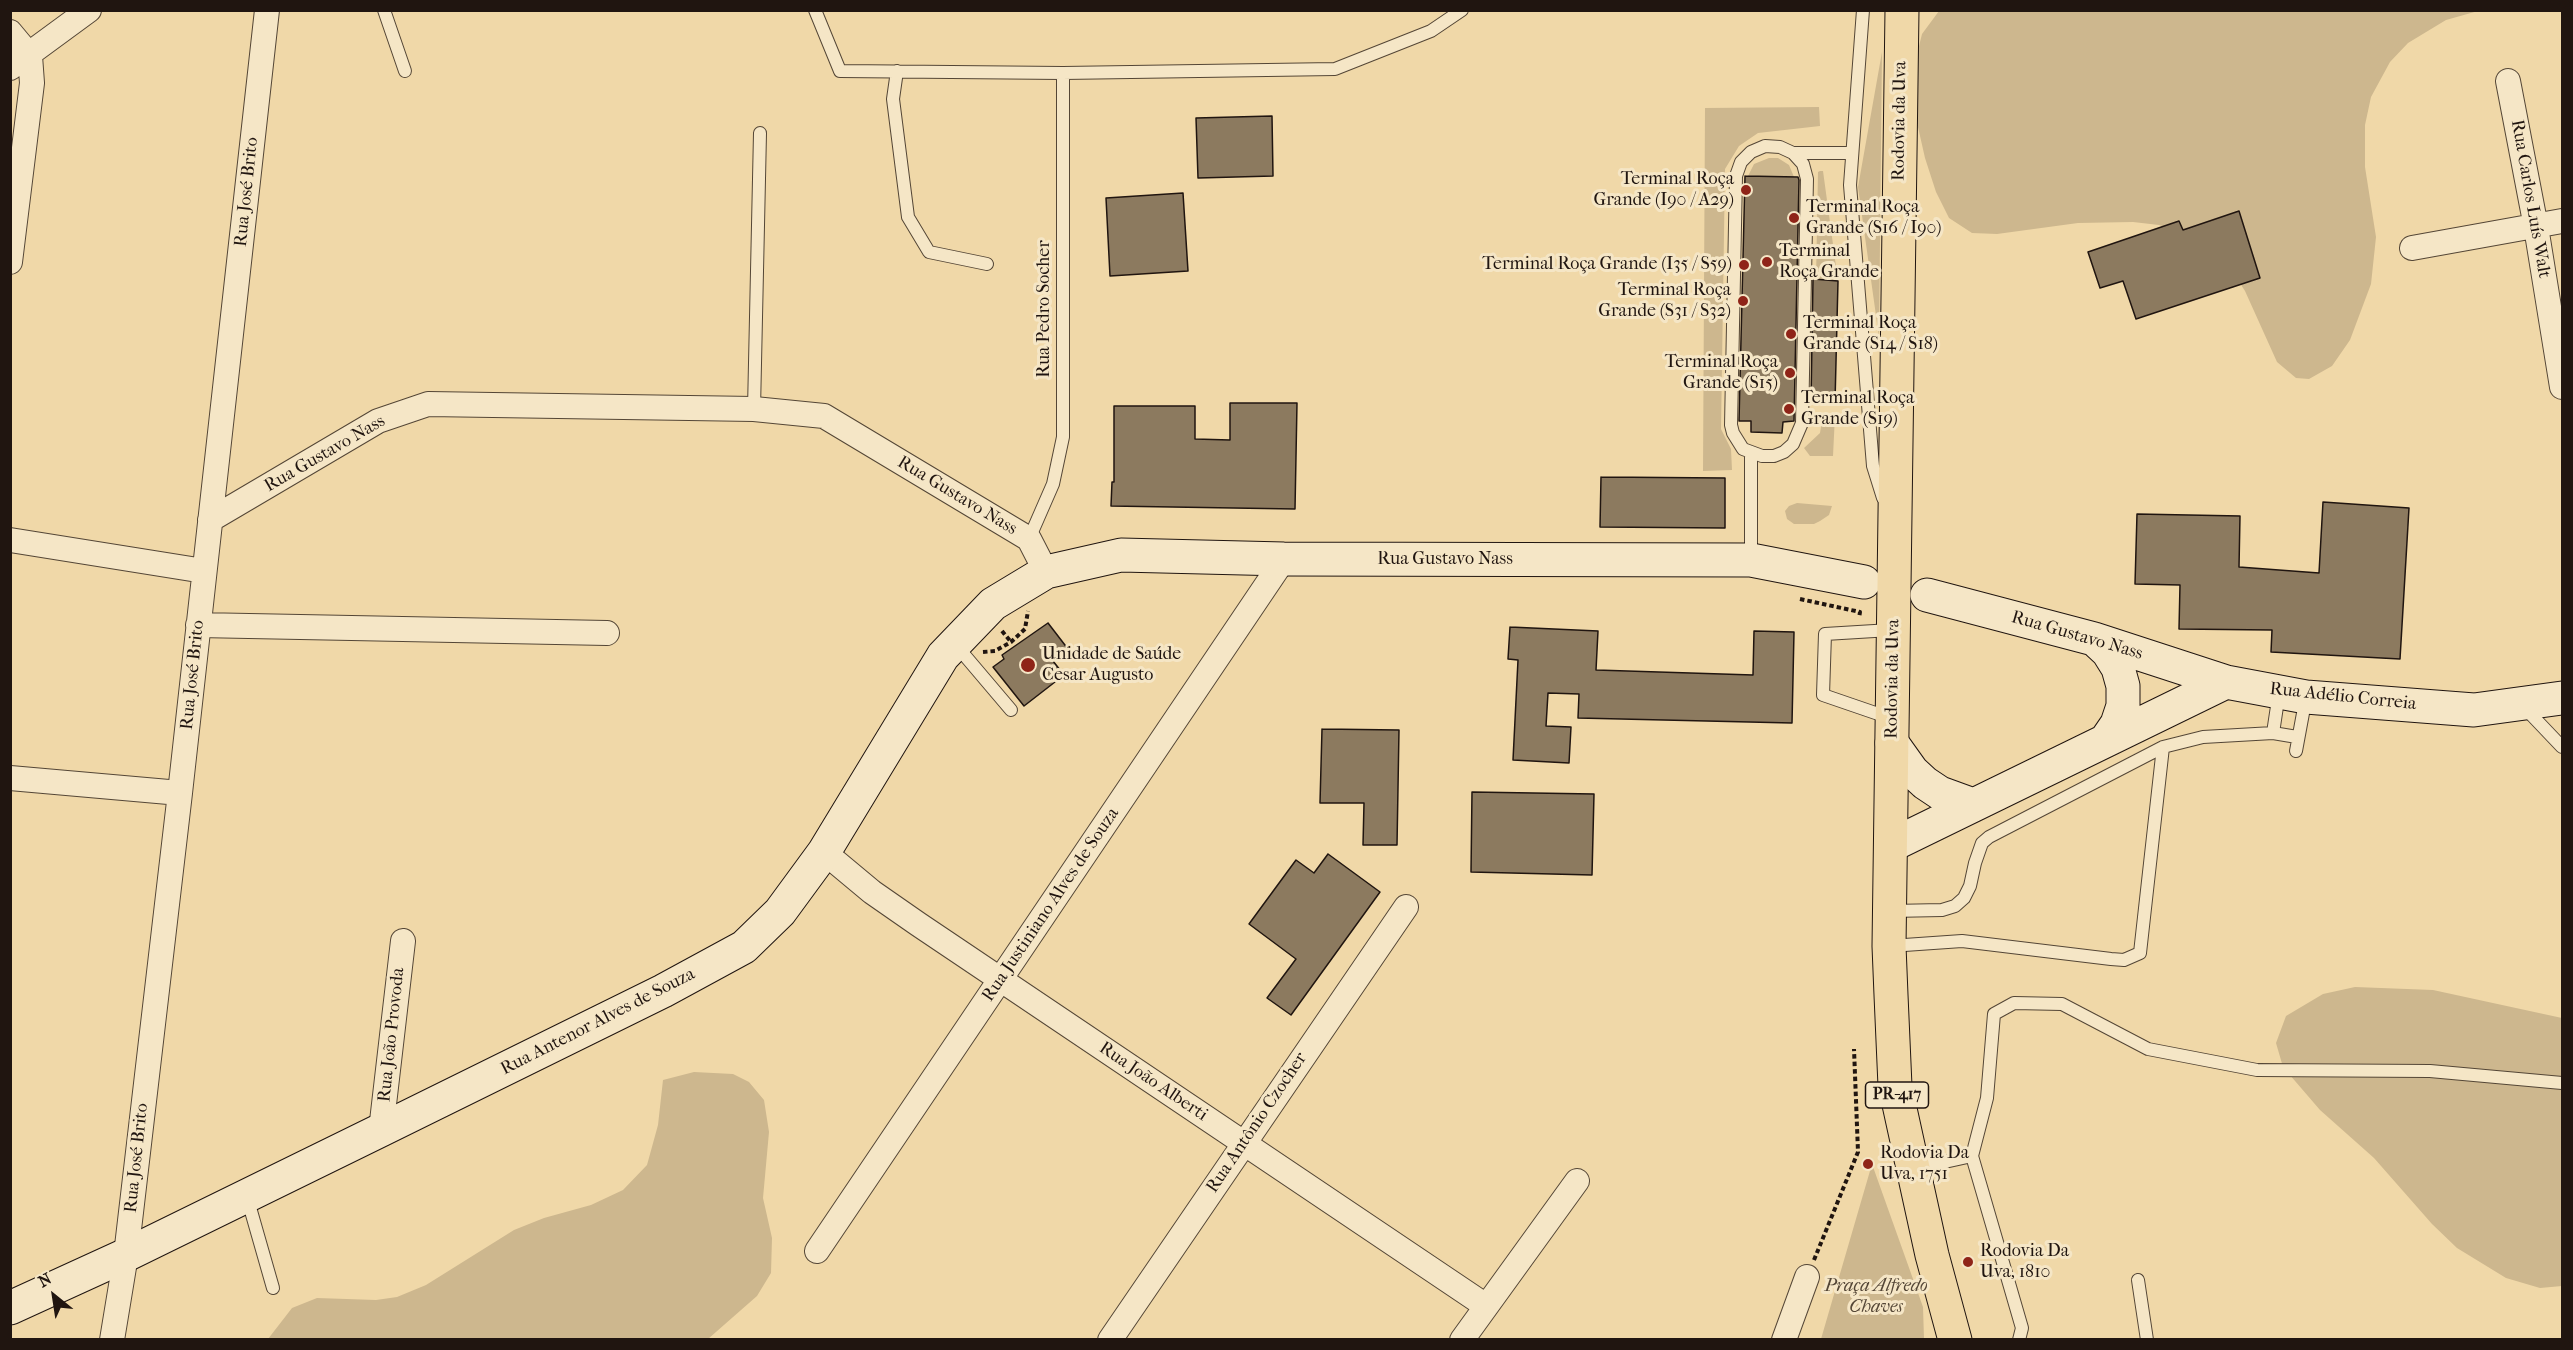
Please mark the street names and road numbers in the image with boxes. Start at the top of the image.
street label: Rodovia da Uva [1888,61,1912,181]
street label: Rua Carlos Luís Walt [2505,118,2555,280]
street label: Rua José Brito [230,136,264,248]
street label: Rua Pedro Socher [1034,240,1056,378]
street label: Rua Gustavo Nass [261,411,389,497]
street label: Rua Gustavo Nass [893,452,1021,540]
street label: Rua Gustavo Nass [1377,549,1513,571]
street label: Rua Gustavo Nass [2009,607,2145,665]
street label: Rua José Brito [176,619,210,731]
street label: Rodovia da Uva [1881,619,1905,739]
street label: Rua Adélio Correia [2269,679,2417,715]
street label: Rua Justiniano Alves de Souza [978,804,1124,1006]
street label: Rua Antenor Alves de Souza [497,964,699,1080]
street label: Rua João Provoda [374,967,410,1103]
street label: Rua João Alberti [1095,1038,1211,1126]
street label: Rua Antônio Czocher [1202,1049,1312,1197]
road number: PR-417 [1866,1082,1928,1108]
street label: Rua José Brito [120,1102,154,1214]

